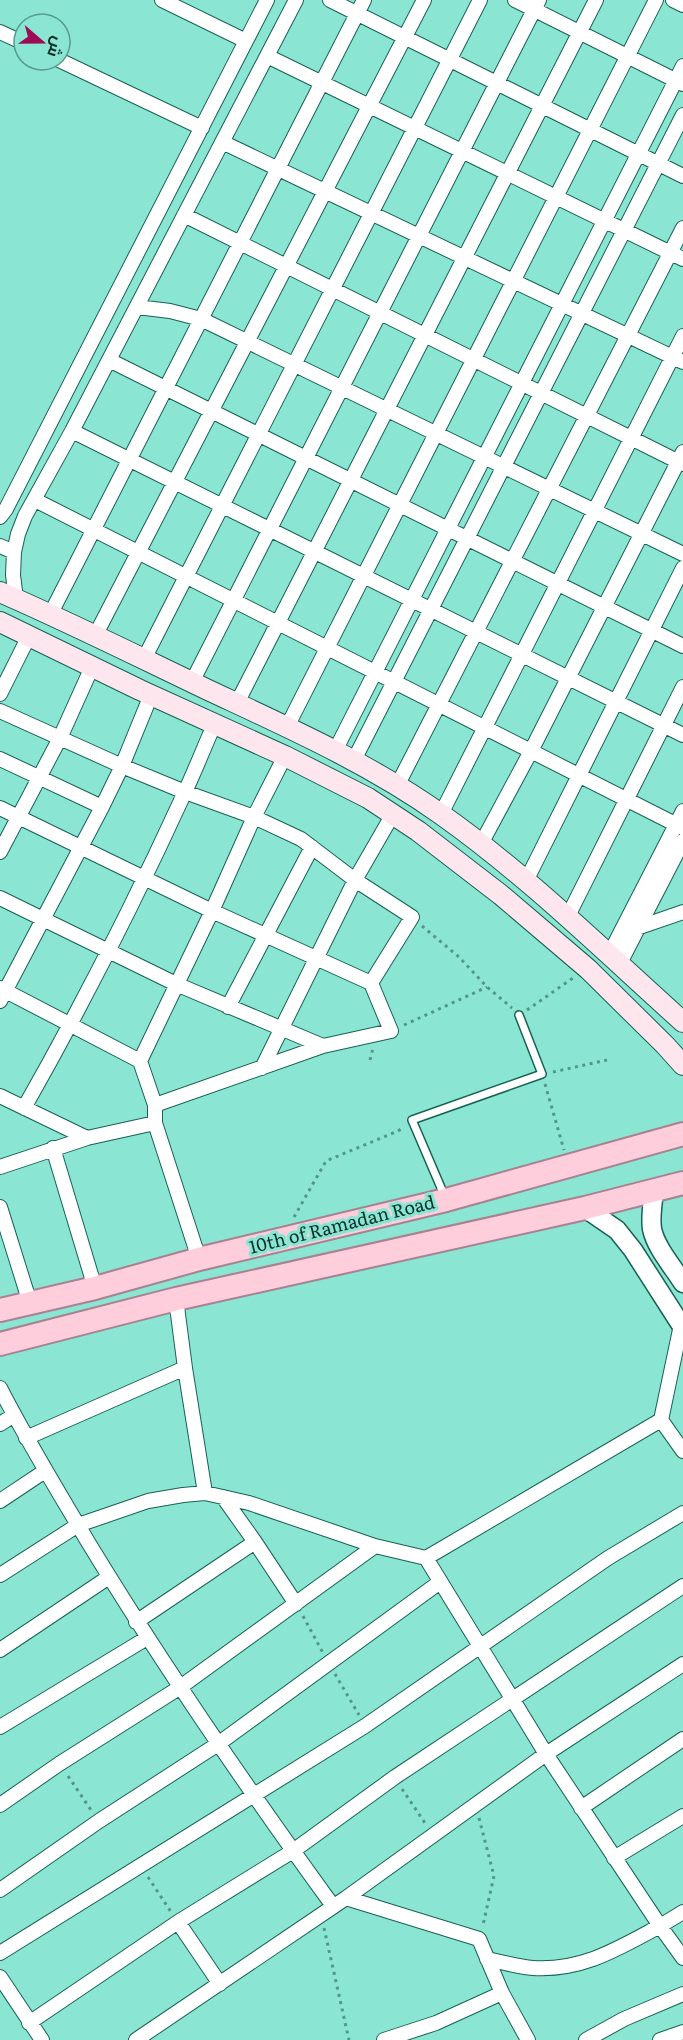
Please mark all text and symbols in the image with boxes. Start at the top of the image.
north arrow [12,12,72,72]
text: ش [42,34,72,61]
street label: 10th of Ramadan Road [246,1187,437,1260]

